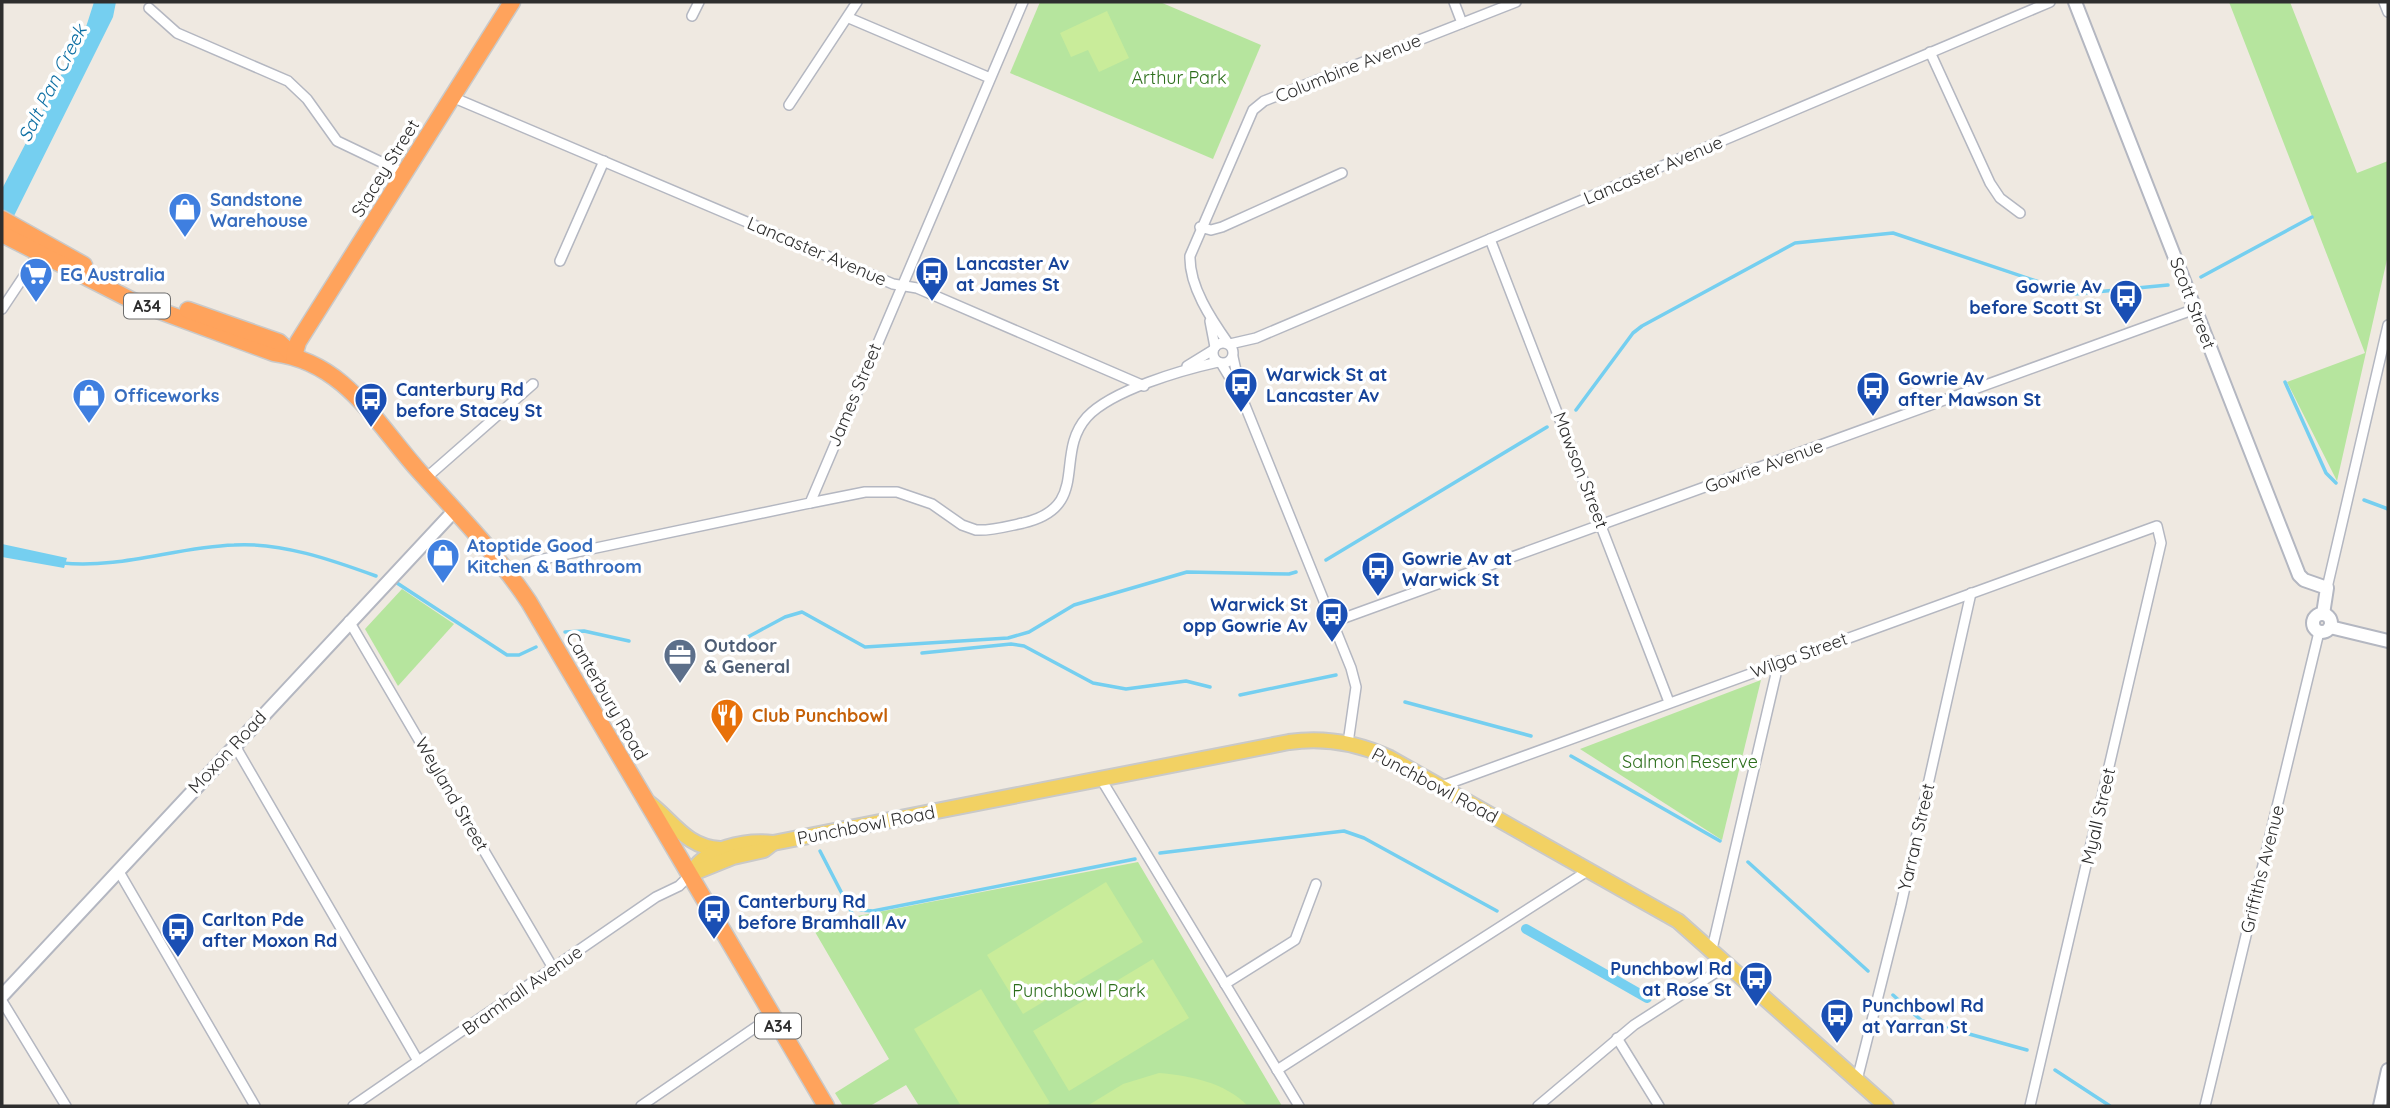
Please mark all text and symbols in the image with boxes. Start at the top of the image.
water label: Salt Pan Creek [12,19,93,145]
street label: Columbine Avenue [1272,28,1424,108]
park label: Arthur Park [1131,66,1227,89]
street label: Stacey Street [346,115,424,221]
street label: Lancaster Avenue [1580,130,1726,210]
place label: Sandstone Warehouse [210,188,308,232]
shop icon: Sandstone Warehouse [166,190,204,239]
street label: Lancaster Avenue [744,211,890,291]
place label: Lancaster Av at James St [956,252,1069,296]
bus stop icon: Lancaster Av at James St [913,254,951,303]
street label: Scott Street [2165,254,2221,352]
supermarket icon: EG Australia [17,255,55,304]
place label: EG Australia [60,263,165,286]
place label: Gowrie Av before Scott St [1969,275,2102,319]
bus stop icon: Gowrie Av before Scott St [2107,277,2145,326]
road number: A34 [124,294,170,318]
street label: James Street [822,340,886,450]
place label: Warwick St at Lancaster Av [1266,363,1387,407]
bus stop icon: Warwick St at Lancaster Av [1222,365,1260,414]
place label: Gowrie Av after Mawson St [1898,367,2041,411]
bus stop icon: Gowrie Av after Mawson St [1854,369,1892,418]
shop icon: Officeworks [70,376,108,425]
place label: Canterbury Rd before Stacey St [396,378,543,422]
bus stop icon: Canterbury Rd before Stacey St [352,380,390,429]
place label: Officeworks [114,384,220,407]
street label: Mawson Street [1548,408,1614,532]
street label: Gowrie Avenue [1702,434,1826,498]
place label: Atoptide Good Kitchen & Bathroom [467,534,642,578]
shop icon: Atoptide Good Kitchen & Bathroom [424,536,462,585]
place label: Gowrie Av at Warwick St [1402,547,1512,591]
bus stop icon: Gowrie Av at Warwick St [1359,549,1397,598]
place label: Warwick St opp Gowrie Av [1183,593,1308,637]
bus stop icon: Warwick St opp Gowrie Av [1313,595,1351,644]
street label: Wilga Street [1747,627,1851,683]
street label: Canterbury Road [561,628,653,764]
place label: Outdoor & General [704,634,790,678]
office icon: Outdoor & General [661,636,699,685]
restaurant icon: Club Punchbowl [708,696,746,745]
place label: Club Punchbowl [752,704,888,727]
street label: Moxon Road [183,706,271,798]
street label: Weyland Street [410,733,494,855]
street label: Punchbowl Road [1368,742,1502,828]
park label: Salmon Reserve [1622,750,1758,773]
street label: Myall Street [2076,765,2120,867]
street label: Yarran Street [1892,781,1940,893]
street label: Punchbowl Road [795,800,937,850]
street label: Griffiths Avenue [2235,803,2289,935]
place label: Canterbury Rd before Bramhall Av [738,890,907,934]
bus stop icon: Canterbury Rd before Bramhall Av [695,892,733,941]
place label: Carlton Pde after Moxon Rd [202,908,337,952]
bus stop icon: Carlton Pde after Moxon Rd [159,910,197,959]
street label: Bramhall Avenue [457,940,587,1040]
place label: Punchbowl Rd at Rose St [1610,957,1732,1001]
bus stop icon: Punchbowl Rd at Rose St [1737,959,1775,1008]
park label: Punchbowl Park [1012,979,1146,1002]
place label: Punchbowl Rd at Yarran St [1862,994,1984,1038]
bus stop icon: Punchbowl Rd at Yarran St [1818,996,1856,1045]
road number: A34 [755,1014,801,1038]

